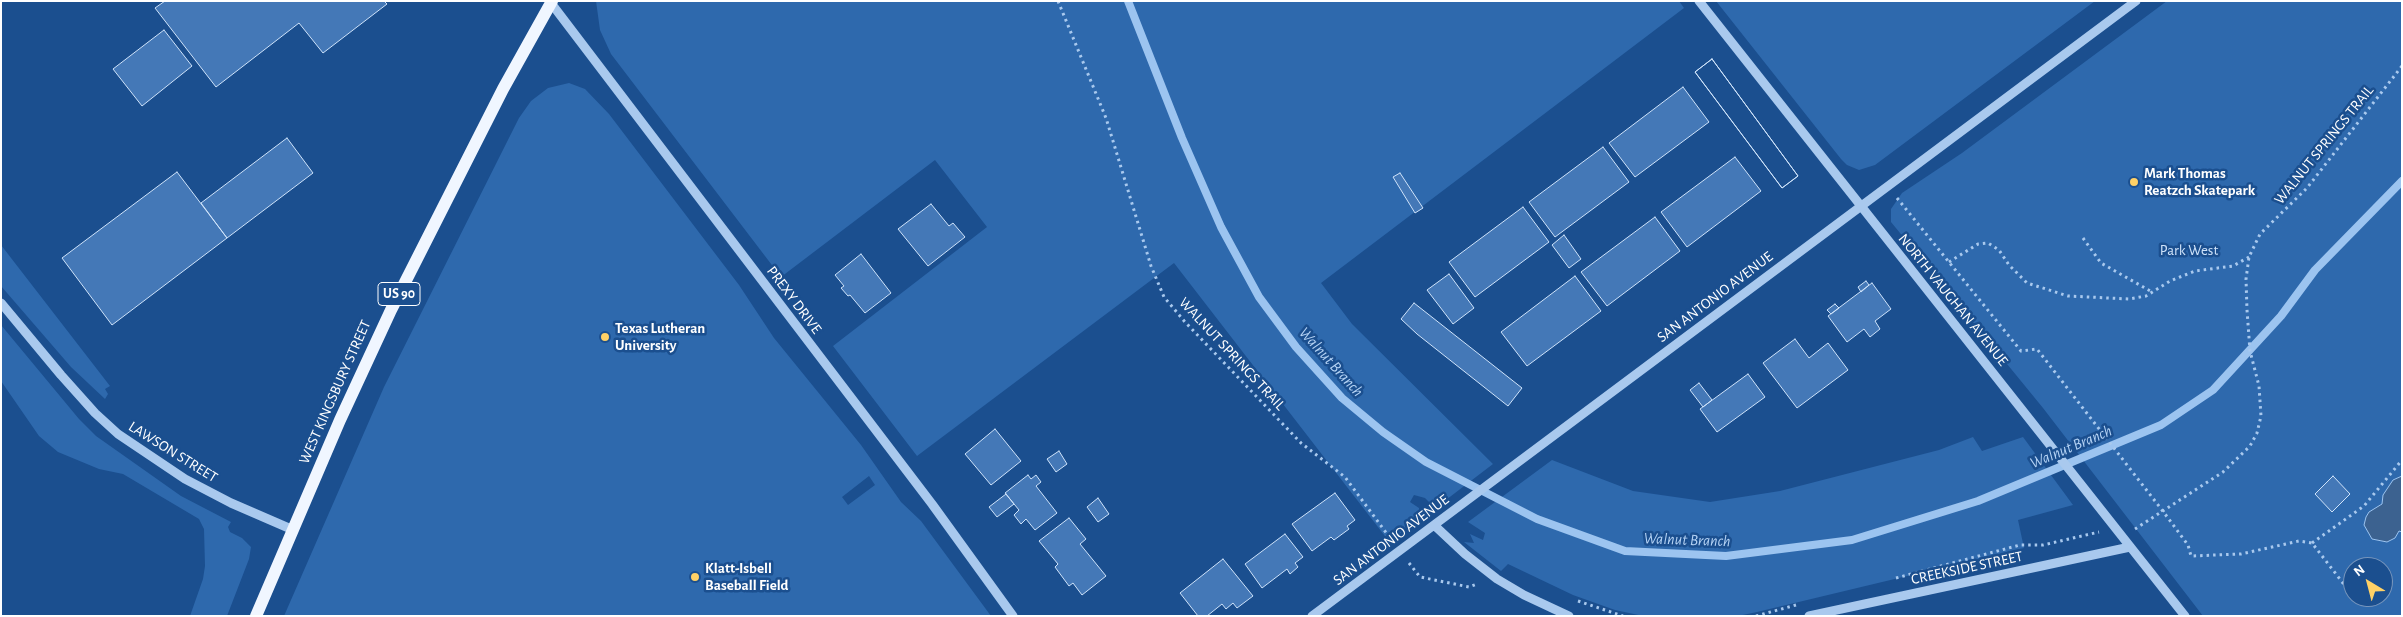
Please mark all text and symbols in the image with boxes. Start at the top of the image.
street label: WALNUT SPRINGS TRAIL [2270,82,2378,208]
place label: Mark Thomas Reatzch Skatepark [2144,164,2255,199]
marker: Mark Thomas Reatzch Skatepark [2128,176,2140,188]
street label: NORTH VAUGHAN AVENUE [1894,230,2012,370]
park label: Park West [2160,241,2218,259]
street label: SAN ANTONIO AVENUE [1654,248,1776,346]
street label: PREXY DRIVE [763,263,825,337]
road number: US 90 [378,282,420,306]
street label: WALNUT SPRINGS TRAIL [1175,294,1289,414]
street label: WEST KINGSBURY STREET [295,317,375,467]
place label: Texas Lutheran University [615,319,705,354]
water label: Walnut Branch [1295,323,1367,401]
marker: Texas Lutheran University [599,331,611,343]
street label: LAWSON STREET [125,418,221,486]
water label: Walnut Branch [2027,421,2115,473]
street label: SAN ANTONIO AVENUE [1330,491,1452,589]
water label: Walnut Branch [1643,529,1731,551]
street label: CREEKSIDE STREET [1910,547,2024,589]
north arrow [2343,557,2393,607]
place label: Klatt-Isbell Baseball Field [705,559,789,594]
text: N [2351,562,2368,579]
marker: Klatt-Isbell Baseball Field [689,571,701,583]

